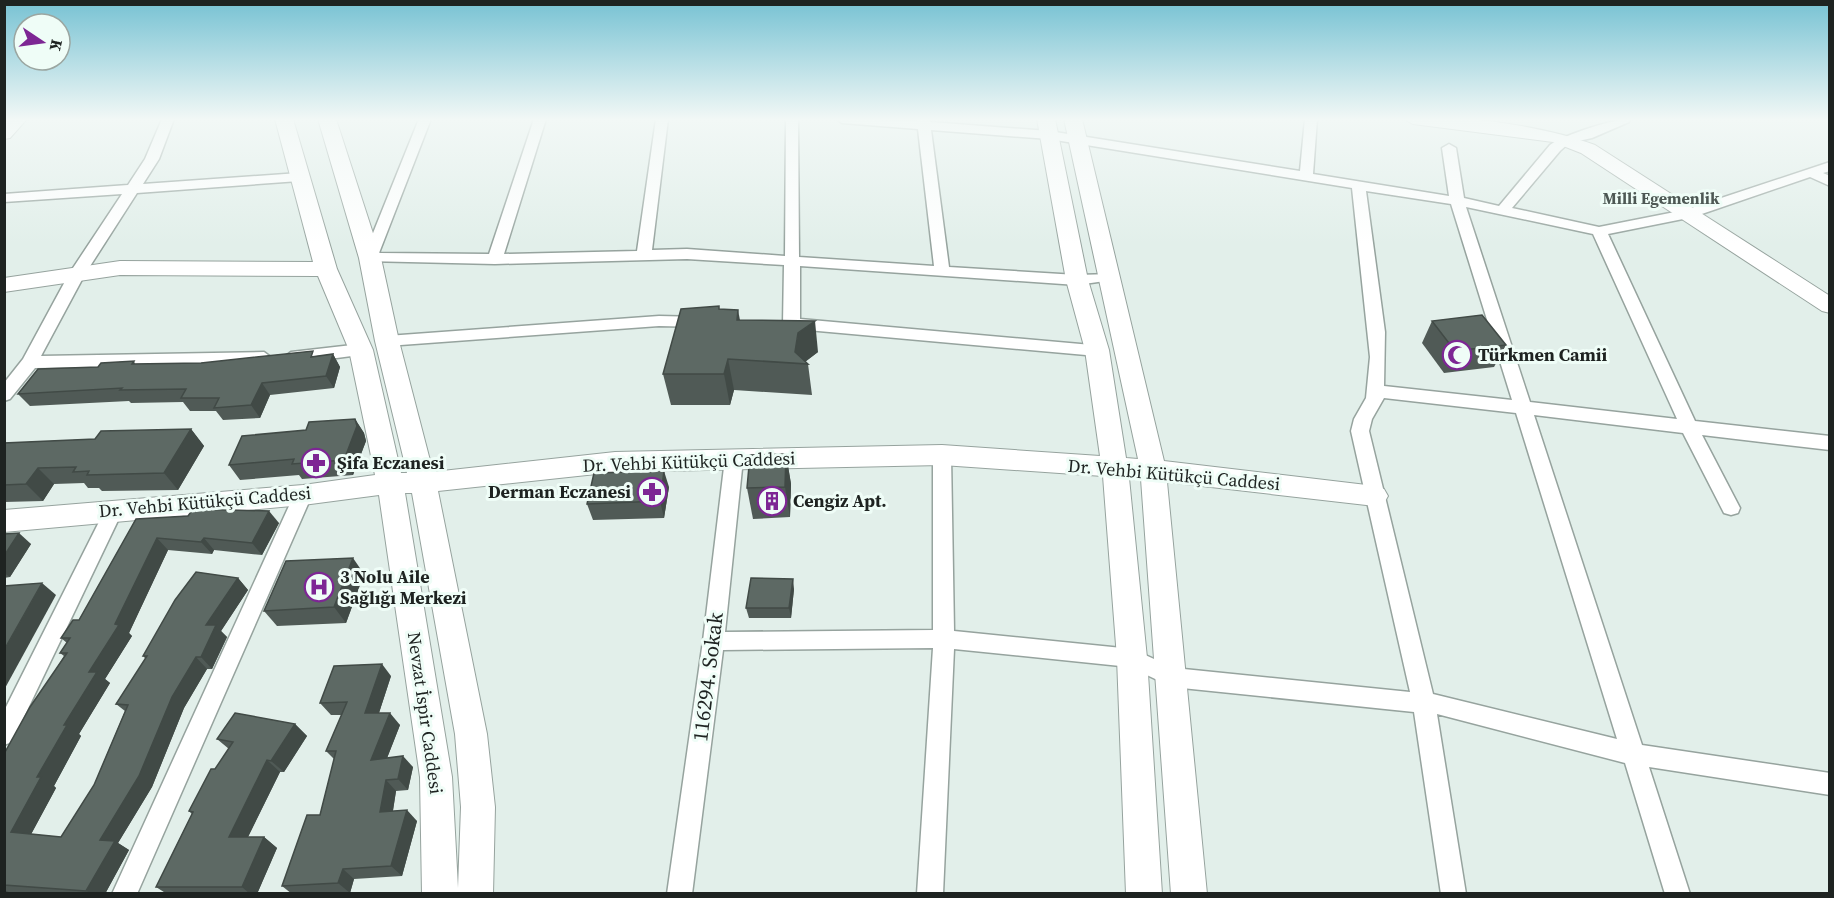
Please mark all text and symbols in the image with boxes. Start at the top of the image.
north arrow [12,12,72,72]
text: K [44,37,69,54]
district label: Milli Egemenlik [1603,187,1720,209]
mosque icon: Türkmen Camii [1441,339,1473,371]
place label: Türkmen Camii [1478,342,1608,367]
street label: Dr. Vehbi Kütükçü Caddesi [582,445,796,478]
pharmacy icon: Şifa Eczanesi [300,447,332,479]
place label: Şifa Eczanesi [337,450,445,475]
street label: Dr. Vehbi Kütükçü Caddesi [1067,453,1281,496]
pharmacy icon: Derman Eczanesi [636,476,668,508]
place label: Derman Eczanesi [488,479,631,504]
street label: Dr. Vehbi Kütükçü Caddesi [98,480,312,523]
building icon: Cengiz Apt. [756,485,788,517]
place label: Cengiz Apt. [793,488,887,513]
place label: 3 Nolu Aile Sağlığı Merkezi [340,564,467,610]
hospital icon: 3 Nolu Aile Sağlığı Merkezi [303,571,335,603]
street label: 116294. Sokak [685,610,730,743]
street label: Nevzat İspir Caddesi [402,630,449,796]

